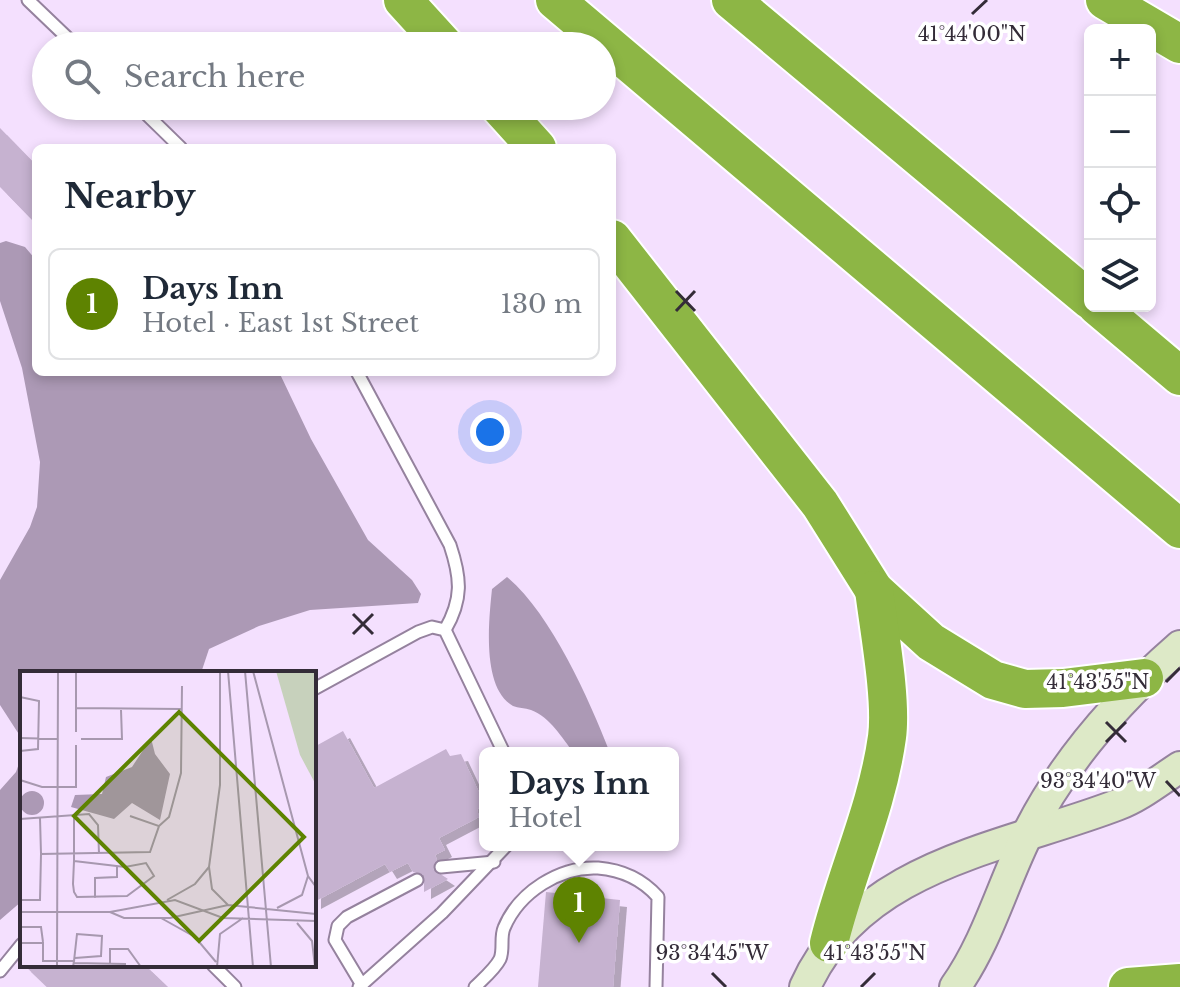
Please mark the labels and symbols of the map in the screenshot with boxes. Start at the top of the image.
text: 41°44'00"N [918,22,1026,46]
your location [470,412,510,452]
text: 41°43'55"N [1047,670,1149,694]
inset map [20,671,316,967]
text: 93°34'40"W [1040,769,1157,793]
pin: 1 [553,877,605,943]
text: 93°34'45"W [655,941,769,965]
text: 41°43'55"N [824,941,926,965]

